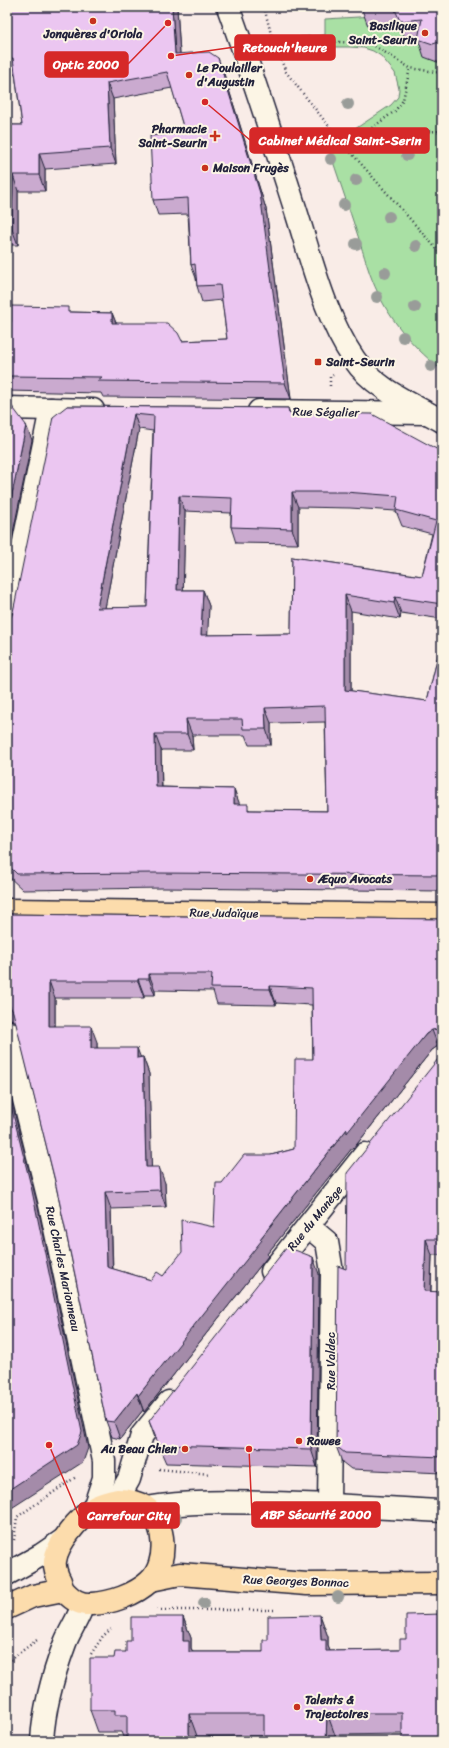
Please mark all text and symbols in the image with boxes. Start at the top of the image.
place label: Basilique Saint-Seurin [347,15,418,51]
marker: Jonquères d'Oriola [88,16,98,26]
place label: Jonquères d'Oriola [43,23,143,45]
marker: Basilique Saint-Seurin [420,28,430,38]
callout: Retouch'heure [235,35,335,60]
text: Retouch'heure [242,36,328,59]
callout: Optic 2000 [45,52,128,77]
text: Optic 2000 [52,53,119,76]
place label: Le Poulailler d'Augustin [197,57,263,93]
marker: Le Poulailler d'Augustin [184,70,194,80]
place label: Pharmacie Saint-Seurin [137,118,208,154]
callout: Cabinet Médical Saint-Serin [250,128,429,153]
text: Cabinet Médical Saint-Serin [258,129,422,152]
marker: Pharmacie Saint-Seurin [210,131,220,141]
place label: Maison Frugès [212,157,289,179]
marker: Maison Frugès [200,163,210,173]
place label: Saint-Seurin [325,351,395,373]
marker: Saint-Seurin [313,357,323,367]
street label: Rue Ségalier [293,400,361,424]
place label: Æquo Avocats [317,868,392,890]
marker: Æquo Avocats [305,874,315,884]
street label: Rue Judaïque [189,901,259,925]
street label: Rue du Manège [281,1180,349,1256]
street label: Rue Charles Marionneau [39,1204,87,1334]
street label: Rue Valdec [320,1332,342,1390]
place label: Rawee [306,1430,341,1452]
marker: Rawee [294,1436,304,1446]
place label: Au Beau Chien [100,1438,178,1460]
marker: Au Beau Chien [180,1444,190,1454]
callout: ABP Sécurité 2000 [252,1502,380,1527]
callout: Carrefour City [79,1503,179,1528]
text: ABP Sécurité 2000 [259,1503,372,1526]
text: Carrefour City [86,1504,171,1527]
street label: Rue Georges Bonnac [243,1568,349,1594]
place label: Talents & Trajectoires [305,1689,369,1725]
marker: Talents & Trajectoires [292,1702,302,1712]

